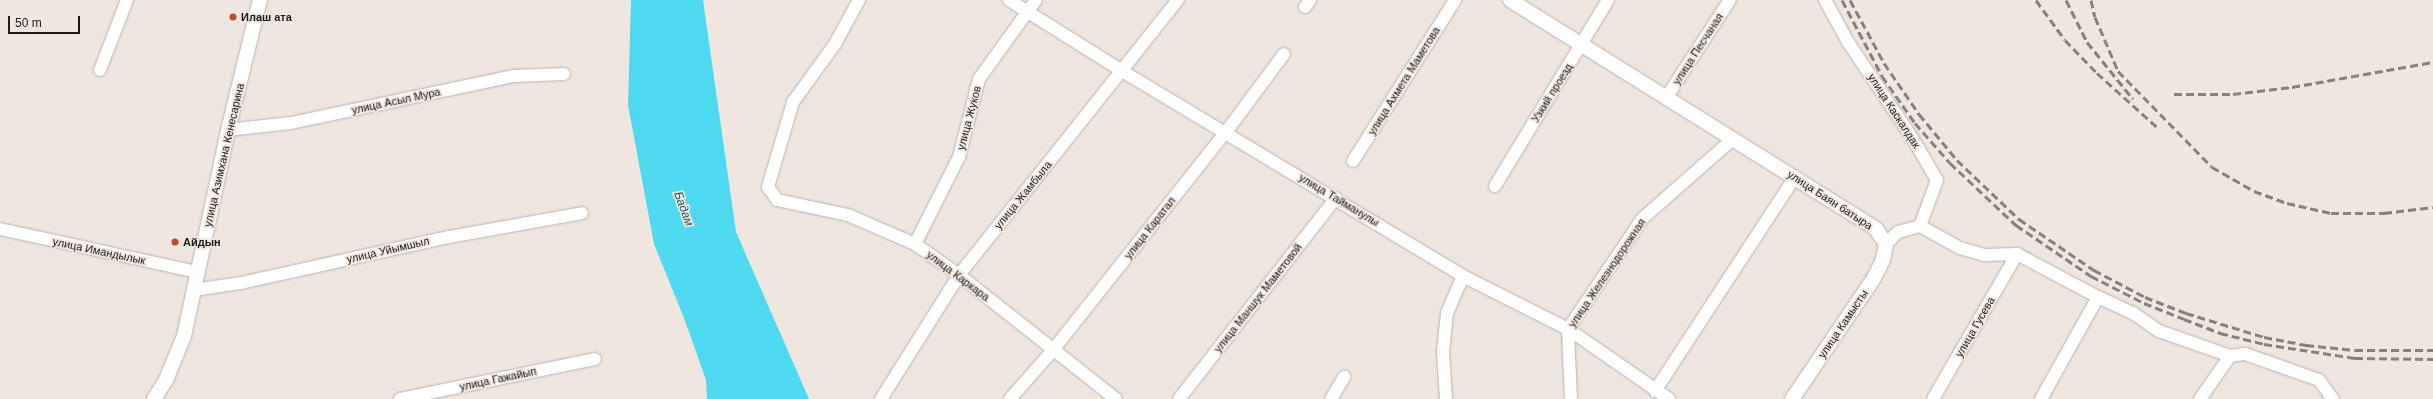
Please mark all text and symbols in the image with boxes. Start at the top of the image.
scale bar [10,8,82,34]
place label: Илаш ата [241,10,292,24]
street label: улица Песчаная [1670,11,1726,87]
marker: Илаш ата [228,12,238,22]
text: 50 m [15,16,42,30]
street label: улица Ахмета Маметова [1365,24,1443,138]
street label: Узкий проезд [1529,61,1575,125]
street label: улица Каскалдак [1865,71,1923,151]
street label: улица Азимхана Кенесарина [201,82,247,228]
street label: улица Асыл Мура [350,85,442,117]
street label: улица Жуков [954,85,984,151]
street label: улица Жамбыла [991,158,1055,232]
street label: улица Баян батыра [1785,168,1875,232]
street label: улица Тайманулы [1297,171,1381,229]
water label: Бадам [670,190,696,228]
street label: улица Каратал [1122,194,1178,262]
street label: улица Железнодорожная [1566,216,1648,330]
street label: улица Уйымшыл [345,234,431,266]
street label: улица Имандылык [51,235,147,267]
place label: Айдын [183,235,221,249]
marker: Айдын [170,237,180,247]
street label: улица Маншук Маметовой [1211,241,1305,355]
street label: улица Каркара [924,248,992,304]
street label: улица Камысты [1815,287,1871,361]
street label: улица Гусева [1952,295,1998,359]
street label: улица Гажайып [458,364,538,394]

